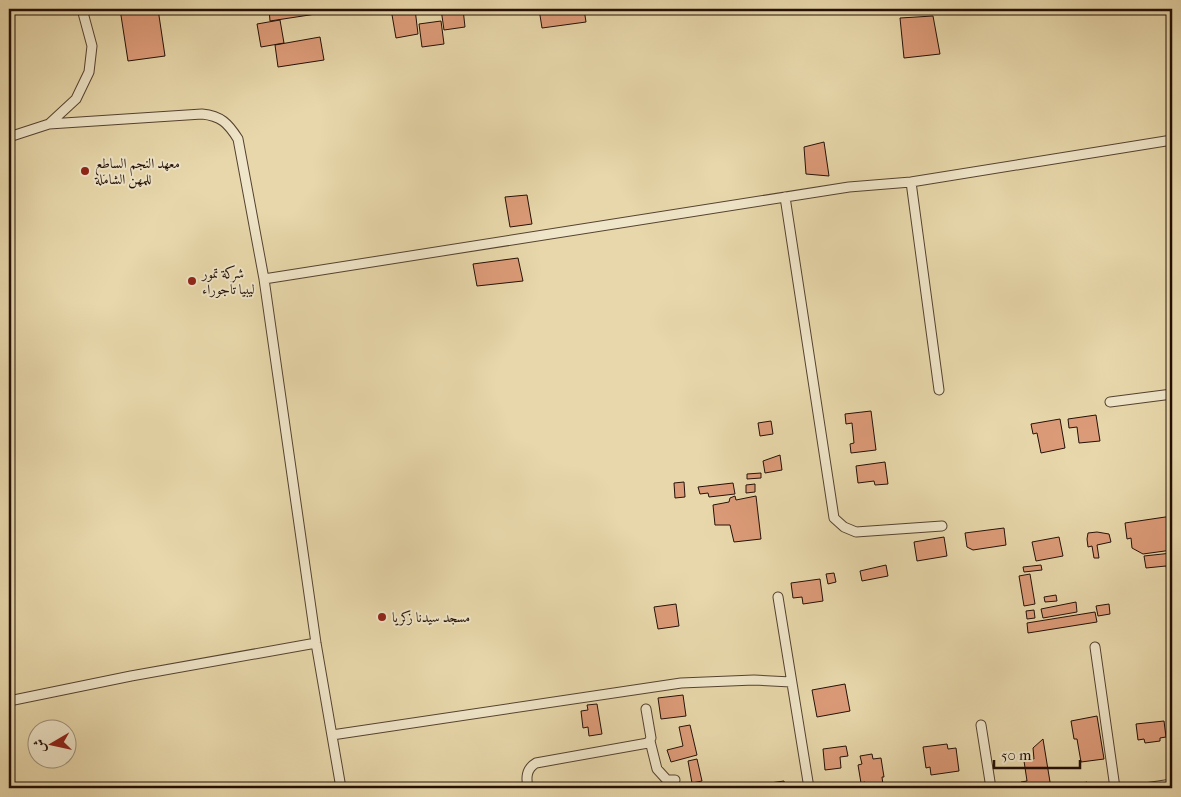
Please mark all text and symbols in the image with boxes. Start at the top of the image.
place label: معهد النجم الساطع للمهن الشاملة [94,155,180,189]
marker: معهد النجم الساطع للمهن الشاملة [79,165,91,177]
place label: شركة تمور ليبيا تاجوراء [200,265,255,298]
marker: شركة تمور ليبيا تاجوراء [186,275,198,287]
place label: مسجد سيدنا زكريا [392,609,470,626]
marker: مسجد سيدنا زكريا [376,611,388,623]
north arrow [28,720,78,770]
scale bar [994,737,1080,769]
text: ش [30,738,49,754]
text: 50 m [1001,746,1032,764]

